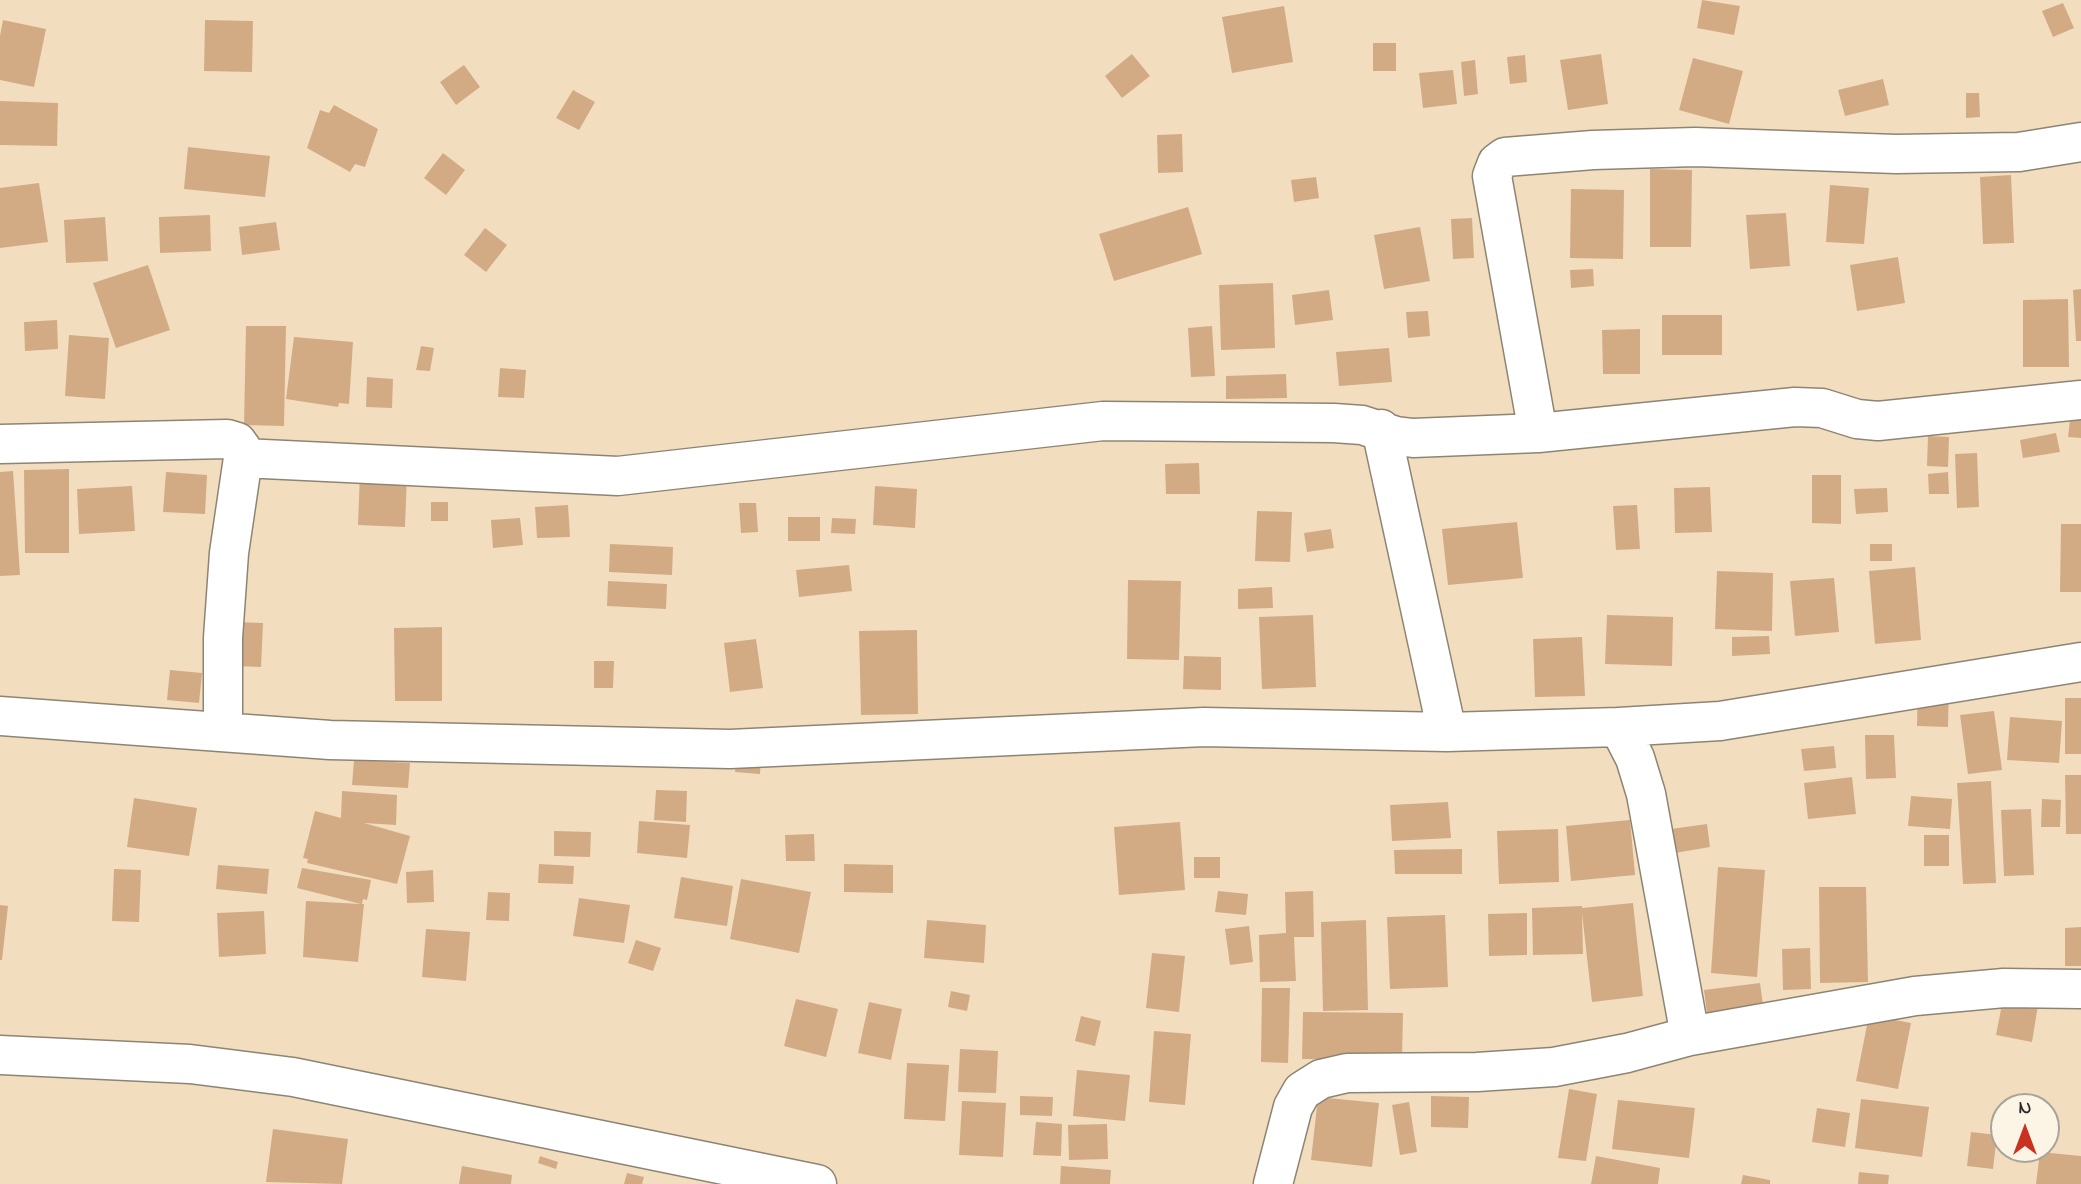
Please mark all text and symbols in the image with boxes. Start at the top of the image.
north arrow [1990,1093,2060,1163]
text: N [2019,1095,2031,1122]

